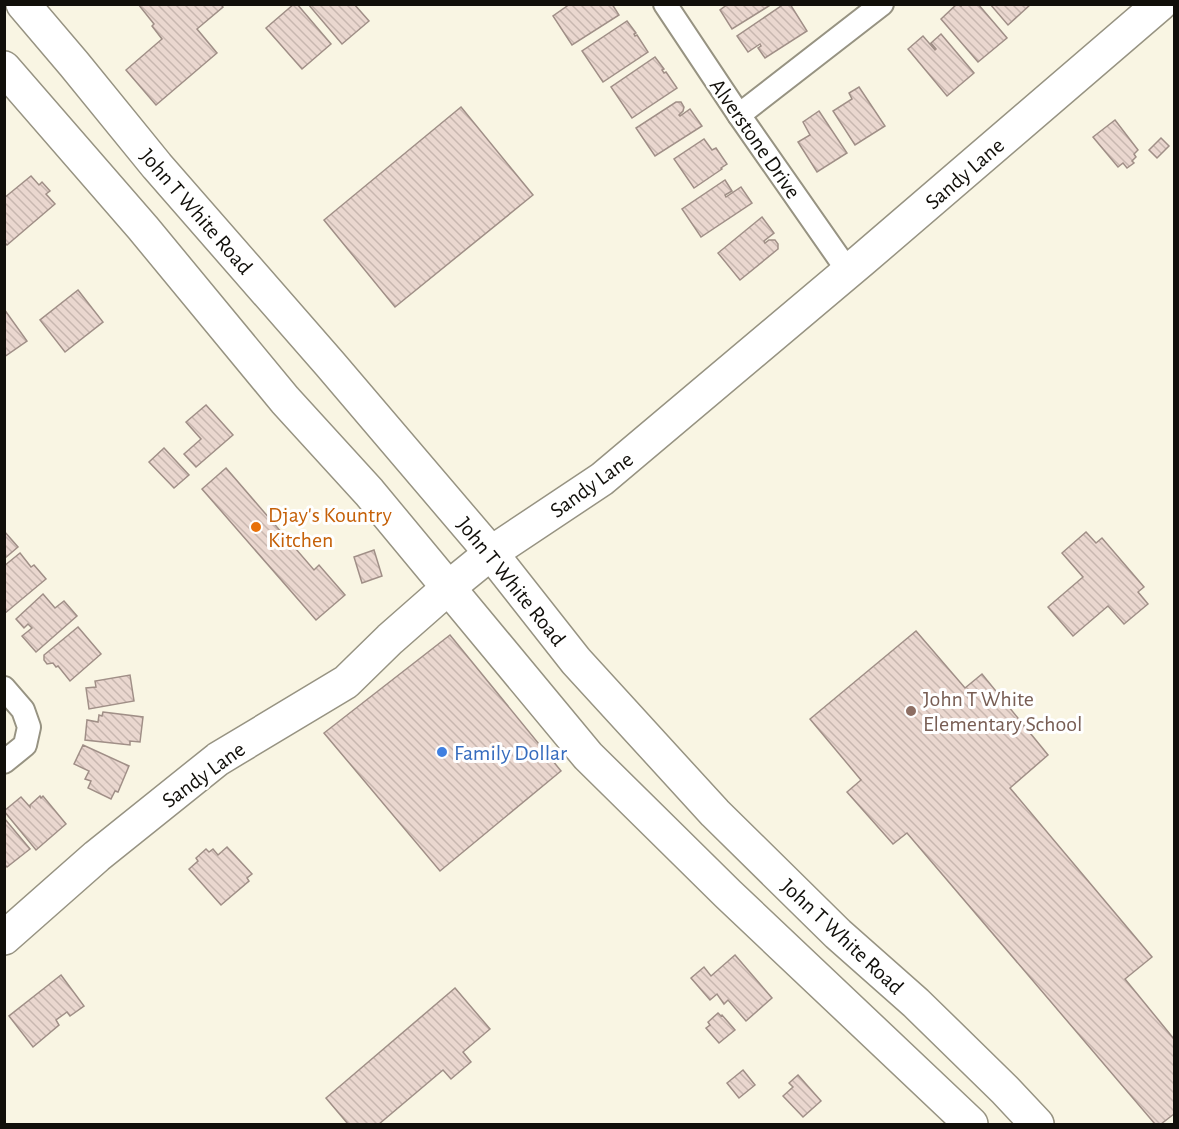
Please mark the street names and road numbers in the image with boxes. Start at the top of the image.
street label: Alverstone Drive [706,75,805,203]
street label: Sandy Lane [921,134,1008,214]
street label: John T White Road [136,145,256,279]
street label: Sandy Lane [546,448,637,522]
street label: John T White Road [453,513,570,650]
street label: Sandy Lane [158,738,249,812]
street label: John T White Road [777,875,908,999]

